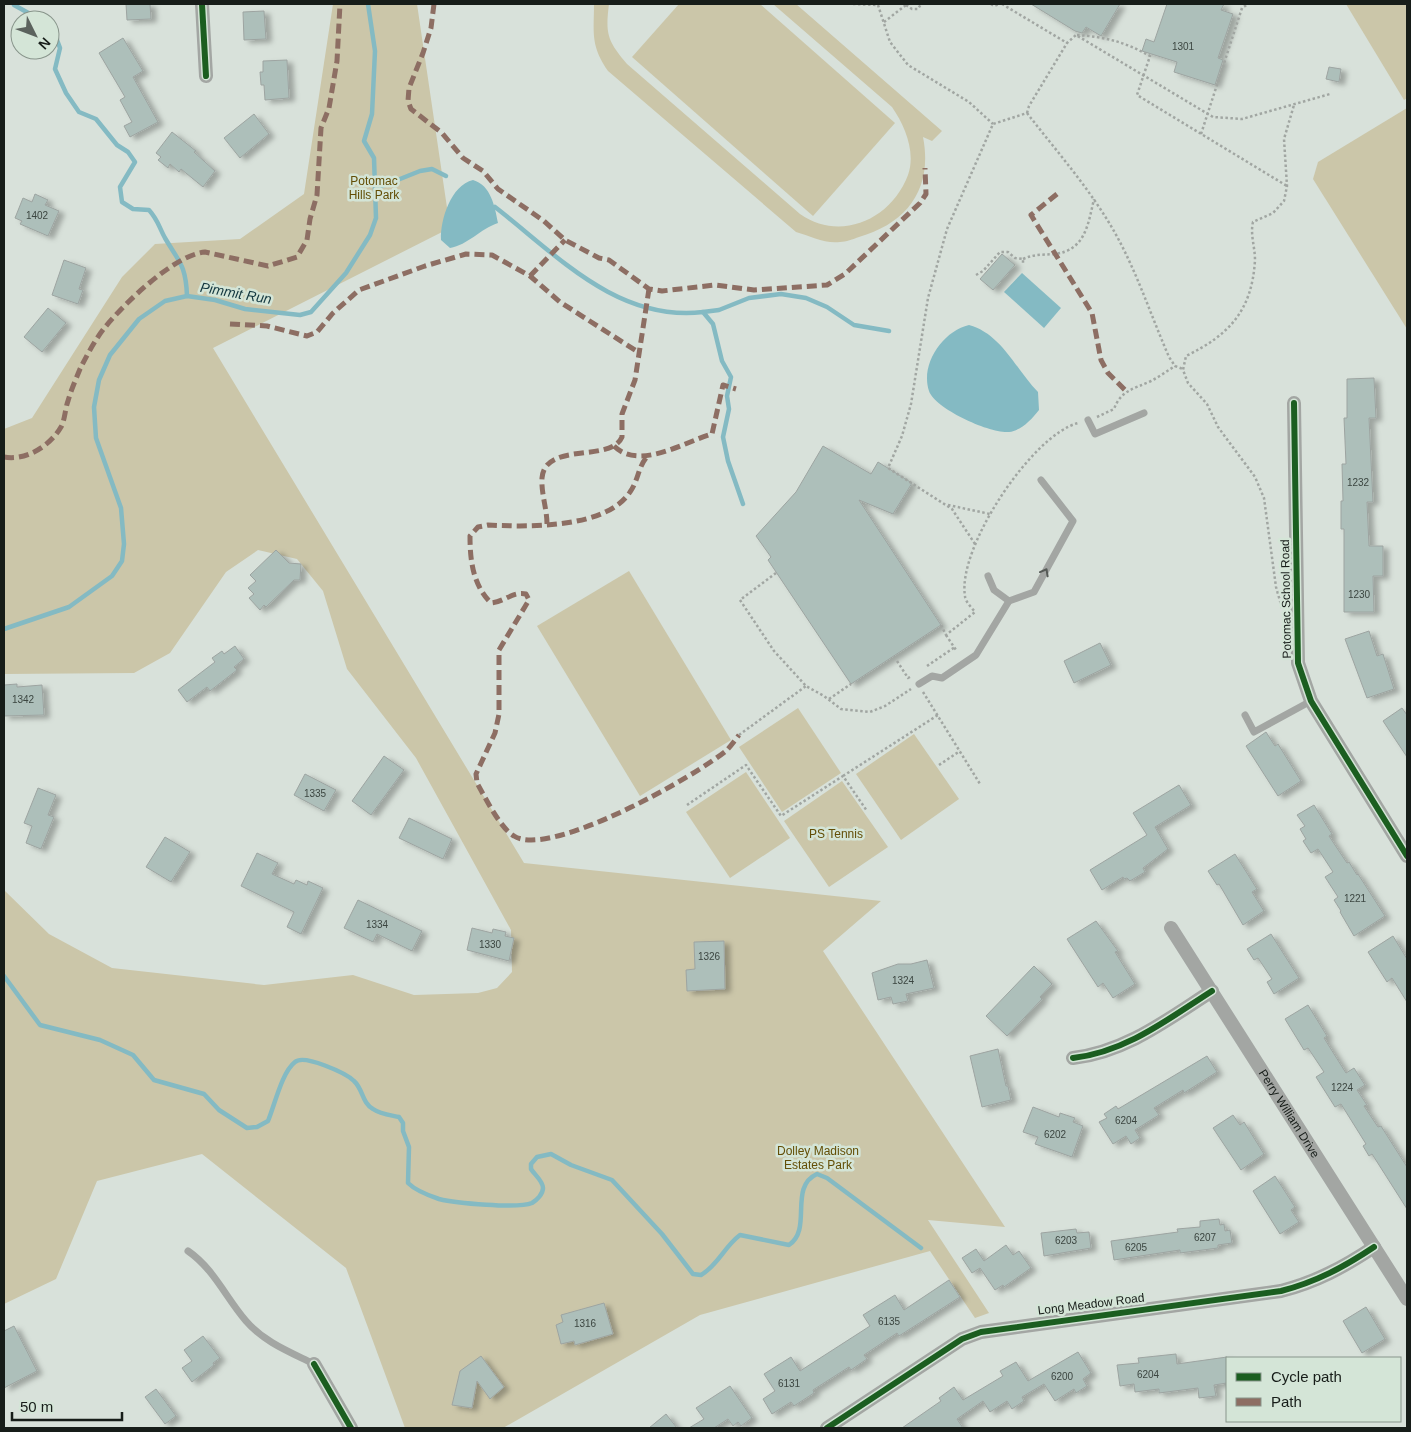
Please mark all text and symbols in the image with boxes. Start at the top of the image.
north arrow [10,10,60,60]
text: N [35,35,54,53]
house number: 1301 [1172,41,1195,52]
park label: Potomac Hills Park [349,174,400,202]
house number: 1402 [26,210,49,221]
water label: Pimmit Run [199,279,273,307]
house number: 1232 [1347,477,1370,488]
street label: Potomac School Road [1278,539,1294,659]
one-way arrow [1039,569,1049,578]
house number: 1230 [1348,589,1371,600]
house number: 1342 [12,694,35,705]
house number: 1335 [304,788,327,799]
park label: PS Tennis [809,827,863,841]
house number: 1221 [1344,893,1367,904]
house number: 1334 [366,919,389,930]
house number: 1330 [479,939,502,950]
house number: 1326 [698,951,721,962]
house number: 1324 [892,975,915,986]
street label: Perry William Drive [1256,1067,1323,1161]
house number: 1224 [1331,1082,1354,1093]
house number: 6204 [1115,1115,1138,1126]
house number: 6202 [1044,1129,1067,1140]
park label: Dolley Madison Estates Park [777,1144,859,1172]
house number: 6207 [1194,1232,1217,1243]
house number: 6203 [1055,1235,1078,1246]
house number: 6205 [1125,1242,1148,1253]
street label: Long Meadow Road [1037,1291,1145,1317]
house number: 6135 [878,1316,901,1327]
house number: 1316 [574,1318,597,1329]
legend [1226,1357,1401,1422]
text: Cycle path [1271,1368,1342,1385]
house number: 6204 [1137,1369,1160,1380]
house number: 6200 [1051,1371,1074,1382]
house number: 6131 [778,1378,801,1389]
scale bar [12,1390,122,1422]
text: Path [1271,1393,1302,1410]
text: 50 m [20,1398,53,1415]

